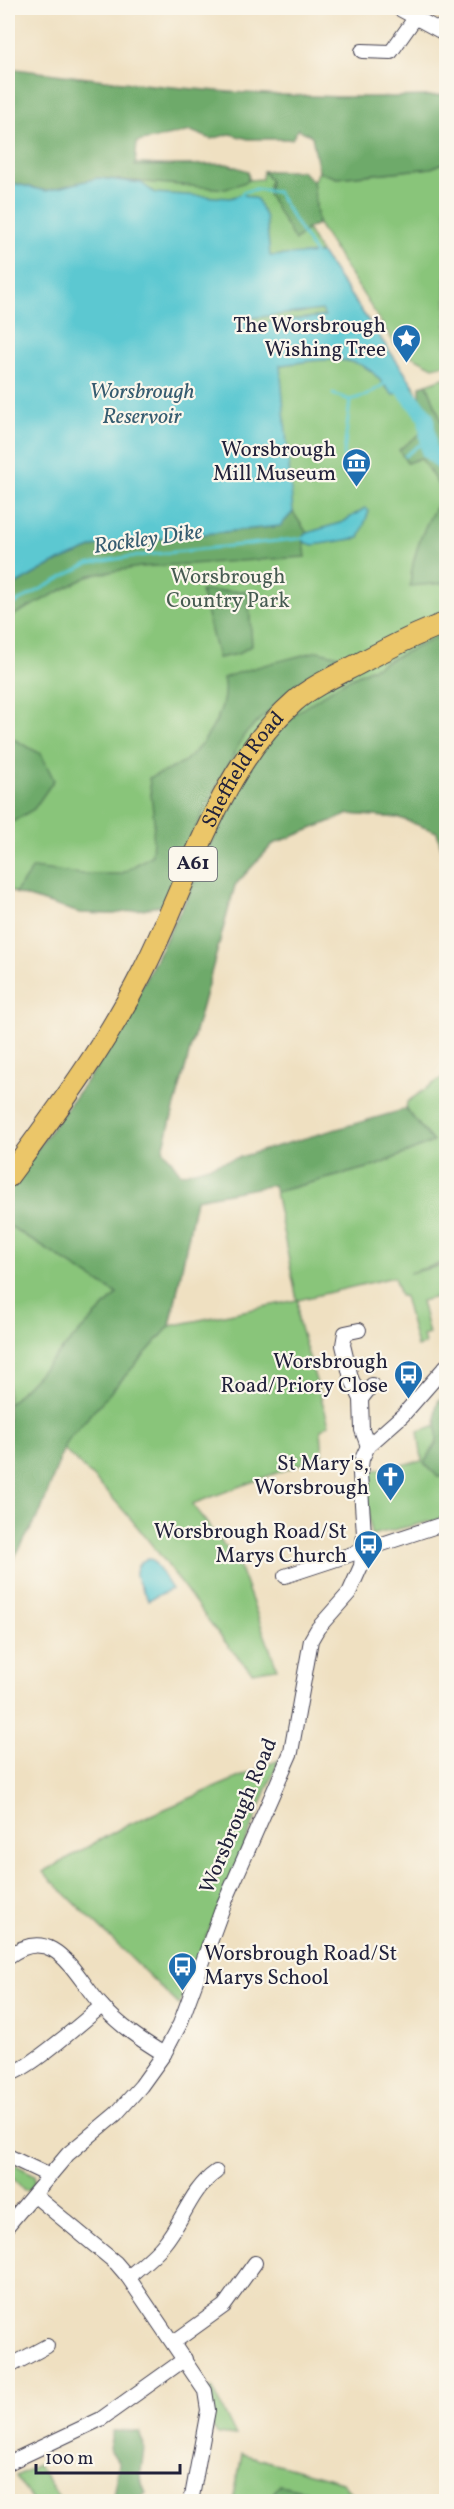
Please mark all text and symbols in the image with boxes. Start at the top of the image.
place label: The Worsbrough Wishing Tree [233,312,386,365]
place icon: The Worsbrough Wishing Tree [391,322,423,364]
water label: Worsbrough Reservoir [90,377,194,433]
place label: Worsbrough Mill Museum [213,436,336,489]
museum icon: Worsbrough Mill Museum [341,446,373,488]
water label: Rockley Dike [91,517,205,563]
park label: Worsbrough Country Park [166,563,290,616]
street label: Sheffield Road [195,705,291,833]
road number: A61 [169,847,217,881]
place label: Worsbrough Road/Priory Close [221,1348,388,1401]
bus stop icon: Worsbrough Road/Priory Close [393,1358,425,1400]
place label: St Mary's, Worsbrough [254,1450,369,1503]
church icon: St Mary's, Worsbrough [374,1460,406,1502]
place label: Worsbrough Road/St Marys Church [154,1518,347,1571]
bus stop icon: Worsbrough Road/St Marys Church [352,1528,384,1570]
street label: Worsbrough Road [193,1734,285,1898]
place label: Worsbrough Road/St Marys School [204,1940,397,1993]
bus stop icon: Worsbrough Road/St Marys School [167,1950,199,1992]
scale bar [36,2437,180,2475]
text: 100 m [45,2447,94,2472]

